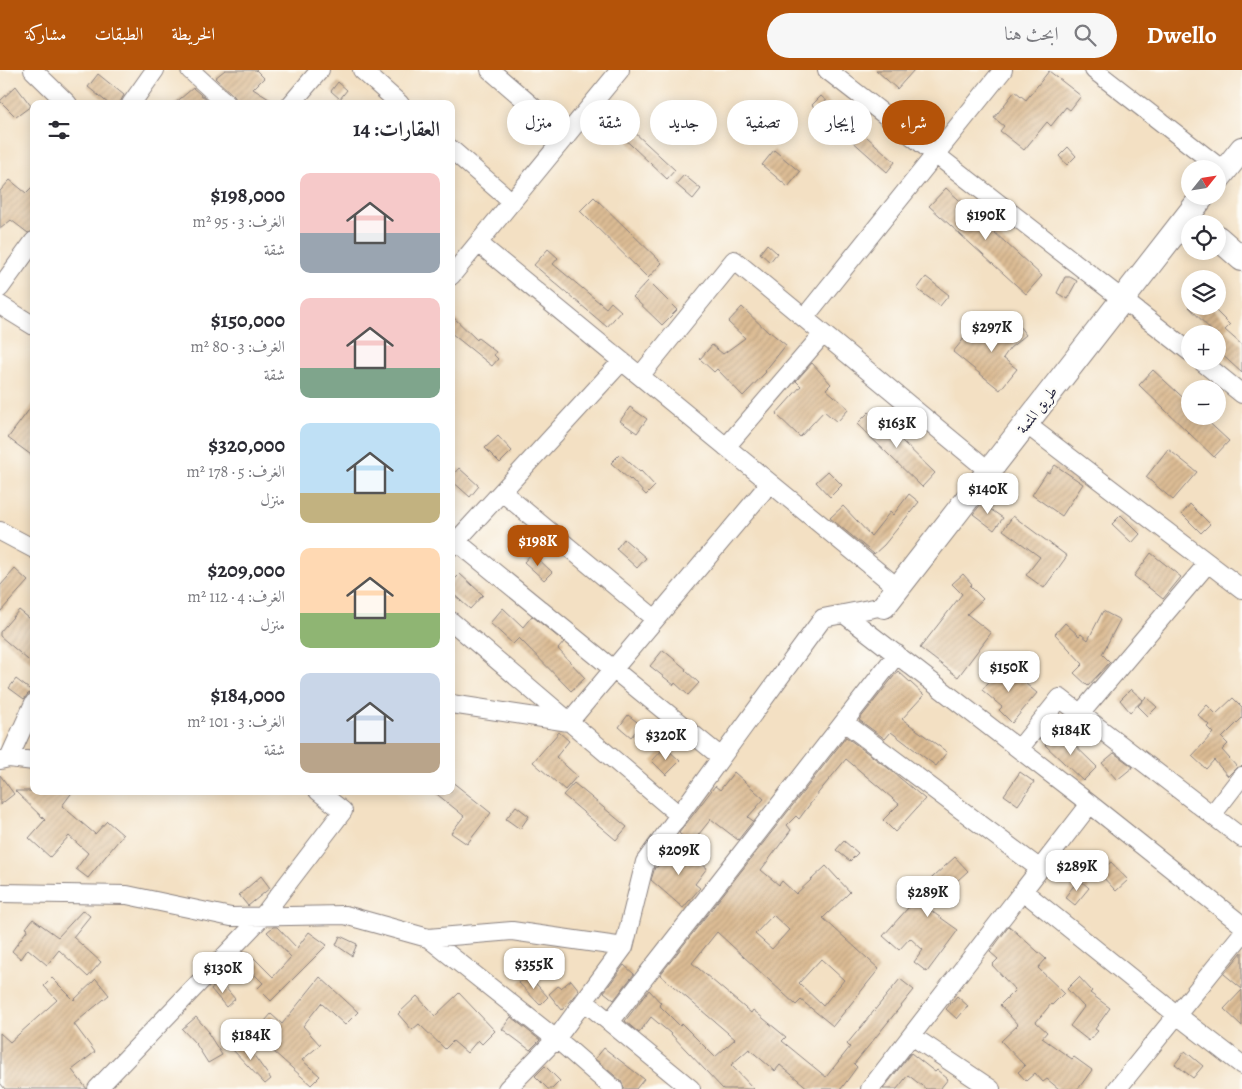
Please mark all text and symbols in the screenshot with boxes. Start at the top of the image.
search box [767,13,1117,58]
text: Dwello [1147,19,1217,51]
text: ابحث هنا [1004,21,1059,47]
icon: search [1071,21,1099,49]
text: مشاركة [25,22,66,46]
text: الطبقات [94,22,143,46]
text: الخريطة [171,22,215,46]
chip: منزل [507,100,570,145]
chip: شقة [580,100,640,145]
chip: جديد [650,100,717,145]
chip: تصفية [727,100,798,145]
chip: إيجار [808,100,872,145]
chip: شراء [882,100,945,145]
text: العقارات: 14 [353,115,440,143]
icon: filters [45,116,73,144]
north arrow [1181,160,1226,205]
map controls [1181,160,1226,425]
text: $198,000 [211,181,285,209]
icon: home [340,193,400,253]
pin: $190K [951,198,1021,241]
text: $190K [966,204,1006,226]
text: الغرف: 3 · 95 m² [193,211,285,233]
button: locate [1181,215,1226,260]
text: شقة [264,239,285,261]
button: layers [1181,270,1226,315]
text: $150,000 [211,306,285,334]
pin: $297K [957,310,1027,353]
text: $297K [972,316,1012,338]
icon: home [340,318,400,378]
button: + [1181,325,1226,370]
text: الغرف: 3 · 80 m² [190,336,285,358]
text: شقة [264,364,285,386]
button: − [1181,380,1226,425]
street label: طريق المتمة [1012,382,1062,438]
pin: $163K [862,406,932,449]
text: $163K [878,412,916,434]
text: $320,000 [208,431,285,459]
icon: home [340,443,400,503]
text: الغرف: 5 · 178 m² [187,461,285,483]
pin: $140K [953,472,1023,515]
text: $140K [968,478,1008,500]
text: منزل [260,489,285,511]
pin: $198K [503,524,573,567]
text: $198K [519,530,557,552]
text: $209,000 [207,556,285,584]
icon: home [340,568,400,628]
text: الغرف: 4 · 112 m² [188,586,285,608]
text: منزل [260,614,285,636]
pin: $150K [974,650,1044,693]
text: $150K [990,656,1028,678]
text: $184,000 [210,681,285,709]
icon: home [340,693,400,753]
text: الغرف: 3 · 101 m² [187,711,285,733]
pin: $184K [1036,714,1106,756]
pin: $320K [631,718,701,761]
text: $184K [1052,719,1090,741]
text: $320K [646,724,686,746]
text: شقة [264,739,285,761]
pin: $209K [644,834,714,876]
text: $209K [658,839,700,861]
pin: $289K [1042,850,1112,892]
text: $289K [1057,855,1097,877]
pin: $289K [893,876,963,918]
text: $289K [908,881,948,903]
pin: $355K [499,948,569,990]
pin: $130K [188,952,258,994]
text: $355K [515,953,553,975]
text: $130K [204,957,242,979]
pin: $184K [216,1018,286,1061]
text: $184K [232,1024,270,1046]

